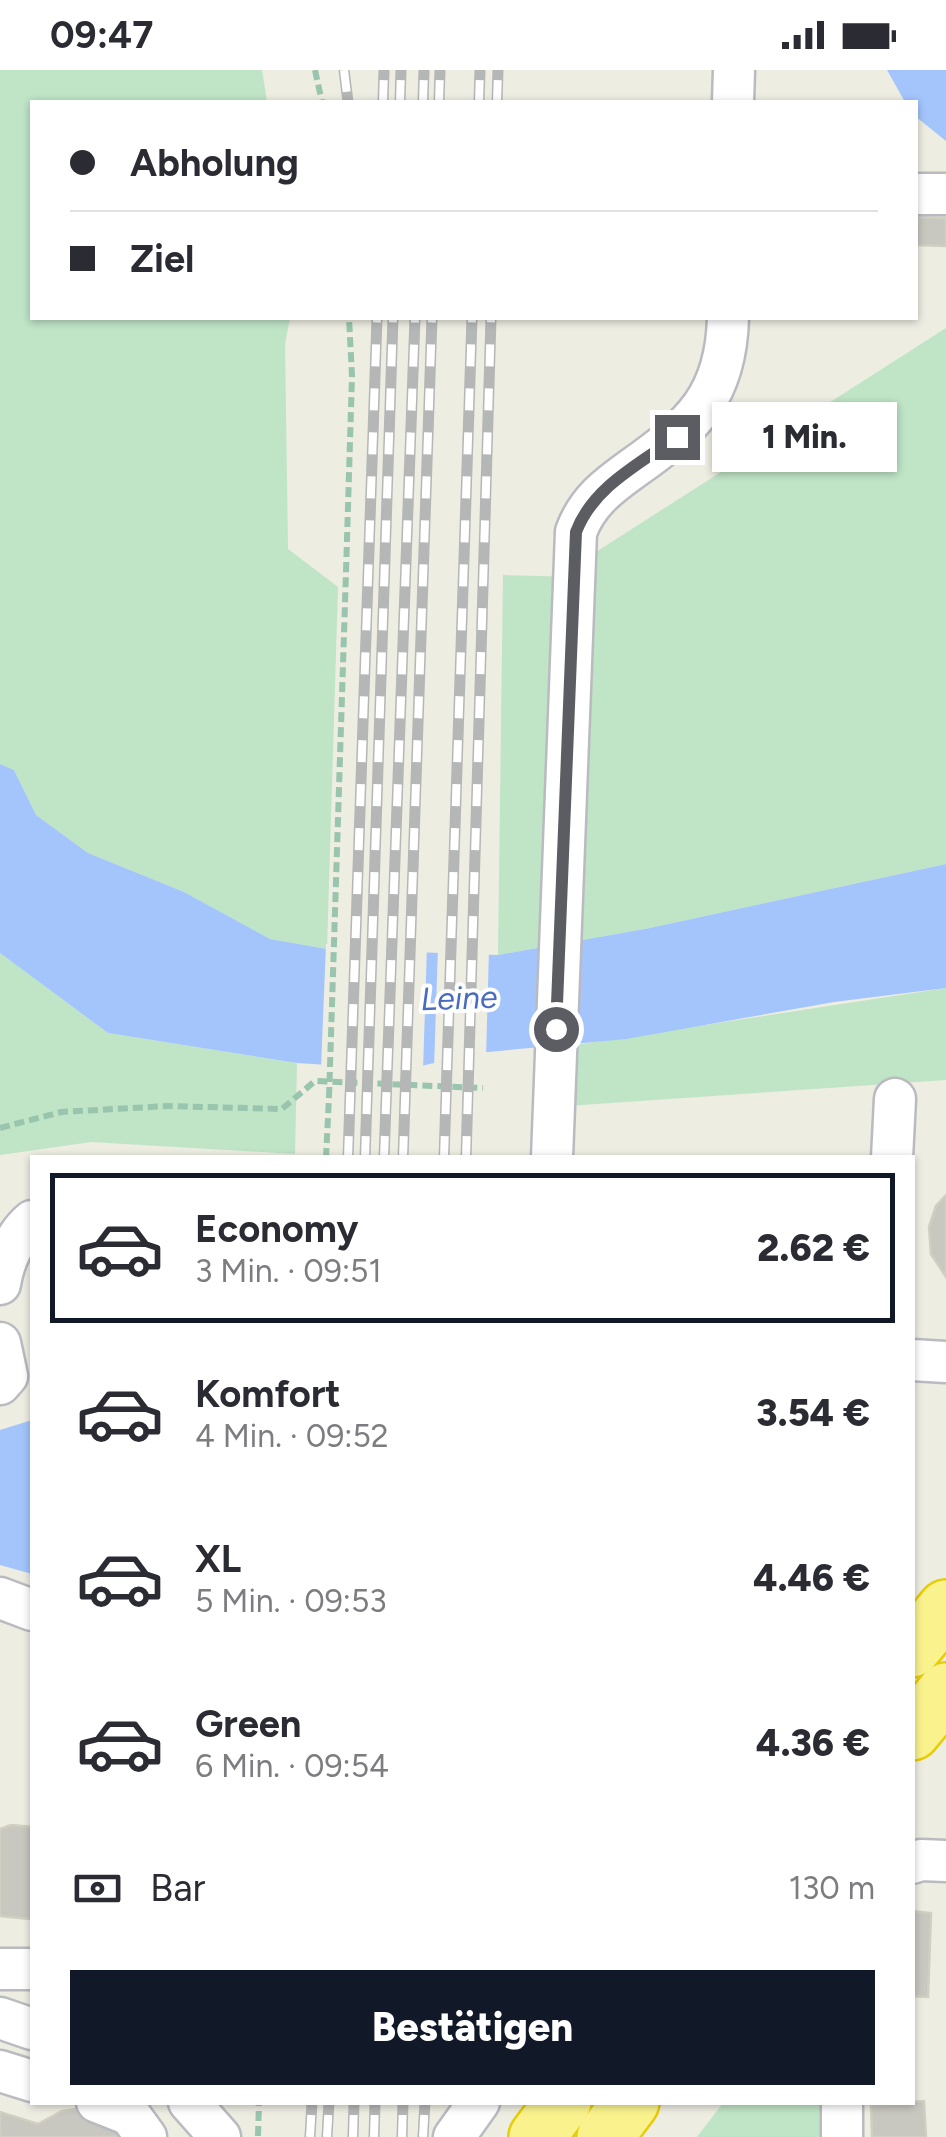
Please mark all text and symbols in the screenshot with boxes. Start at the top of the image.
text: 09:47 [50,12,153,58]
text: Abholung [130,140,299,186]
text: Ziel [130,236,194,282]
callout: 1 Min. [712,402,897,472]
route end [655,415,700,460]
text: 1 Min. [762,418,847,456]
water label: Leine [420,978,498,1018]
route start [534,1007,579,1052]
icon: car [75,1203,165,1293]
text: Economy [195,1206,358,1252]
text: 2.62 € [757,1225,870,1271]
text: 3 Min. · 09:51 [195,1252,382,1290]
icon: car [75,1368,165,1458]
text: Komfort [195,1371,341,1417]
text: 3.54 € [756,1390,870,1436]
text: 4 Min. · 09:52 [195,1417,389,1455]
icon: car [75,1533,165,1623]
text: XL [195,1536,241,1582]
text: 4.46 € [753,1555,870,1601]
text: 5 Min. · 09:53 [195,1582,387,1620]
icon: car [75,1698,165,1788]
text: Green [195,1701,301,1747]
text: 4.36 € [756,1720,870,1766]
text: 6 Min. · 09:54 [195,1747,389,1785]
icon: cash [70,1861,125,1916]
text: Bar [150,1865,205,1911]
text: 130 m [789,1869,875,1907]
button: Bestätigen [70,1970,875,2085]

